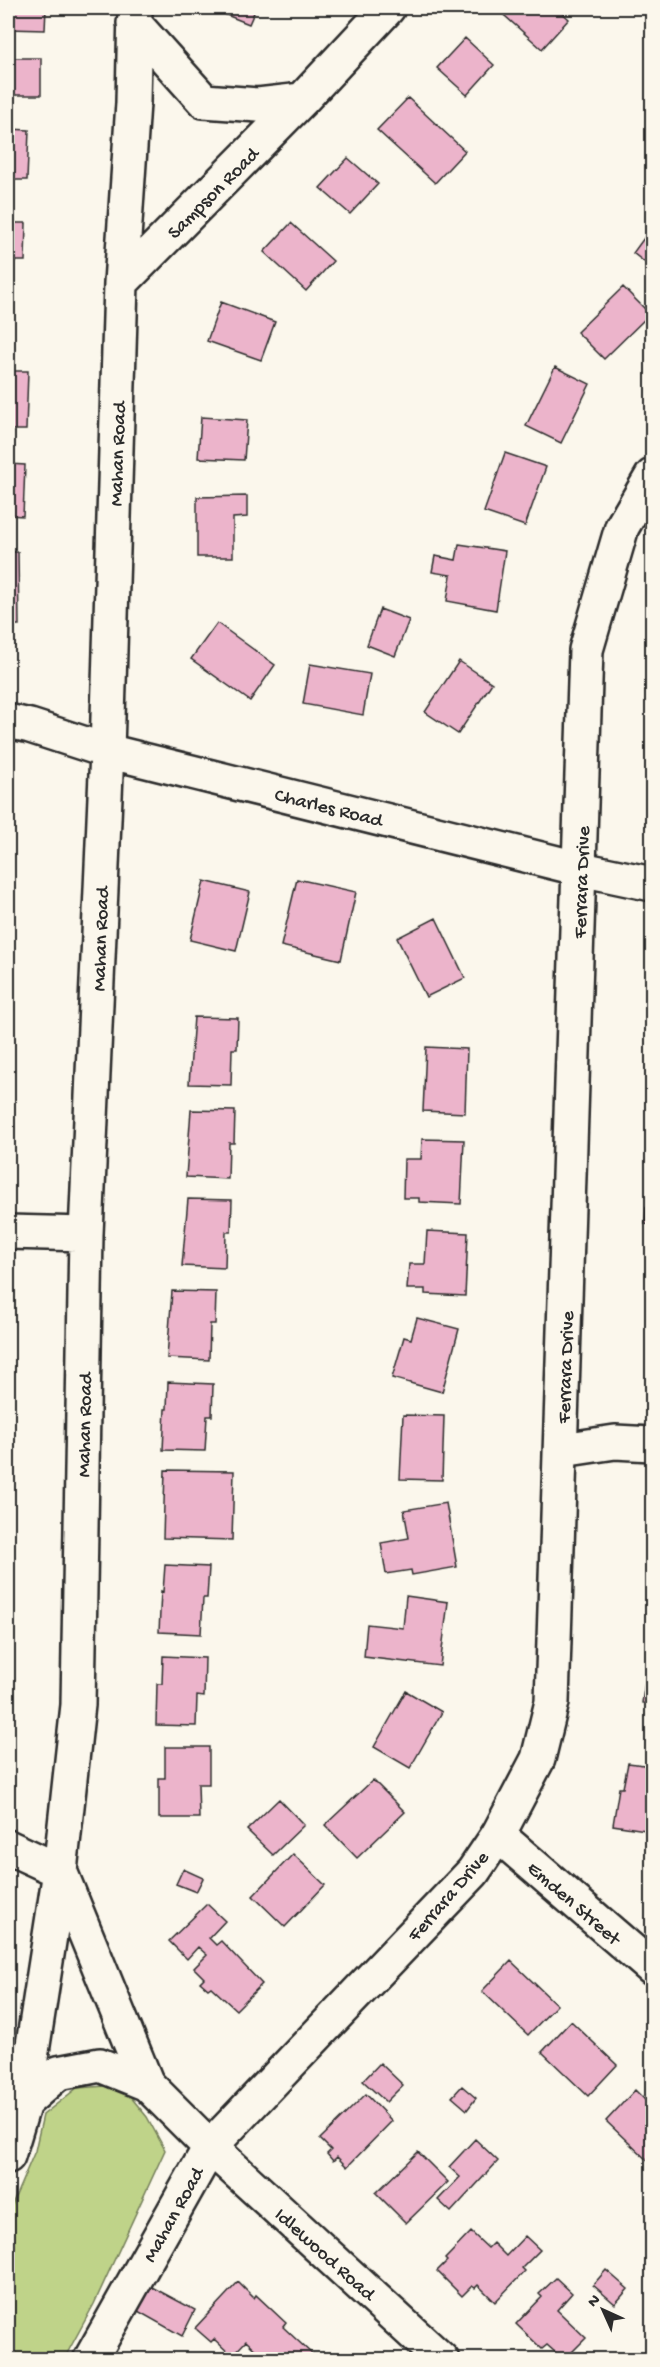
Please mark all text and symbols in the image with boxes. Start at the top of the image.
street label: Sampson Road [164,142,267,245]
street label: Mahan Road [106,399,133,507]
street label: Charles Road [272,785,387,834]
street label: Ferrara Drive [570,825,597,940]
street label: Mahan Road [89,884,116,992]
street label: Ferrara Drive [554,1310,581,1425]
street label: Mahan Road [74,1370,99,1478]
street label: Ferrara Drive [403,1847,496,1948]
street label: Emden Street [521,1858,626,1953]
street label: Mahan Road [140,2162,212,2267]
street label: Idlewood Road [269,2204,380,2308]
north arrow [573,2280,633,2340]
text: N [584,2291,606,2312]

